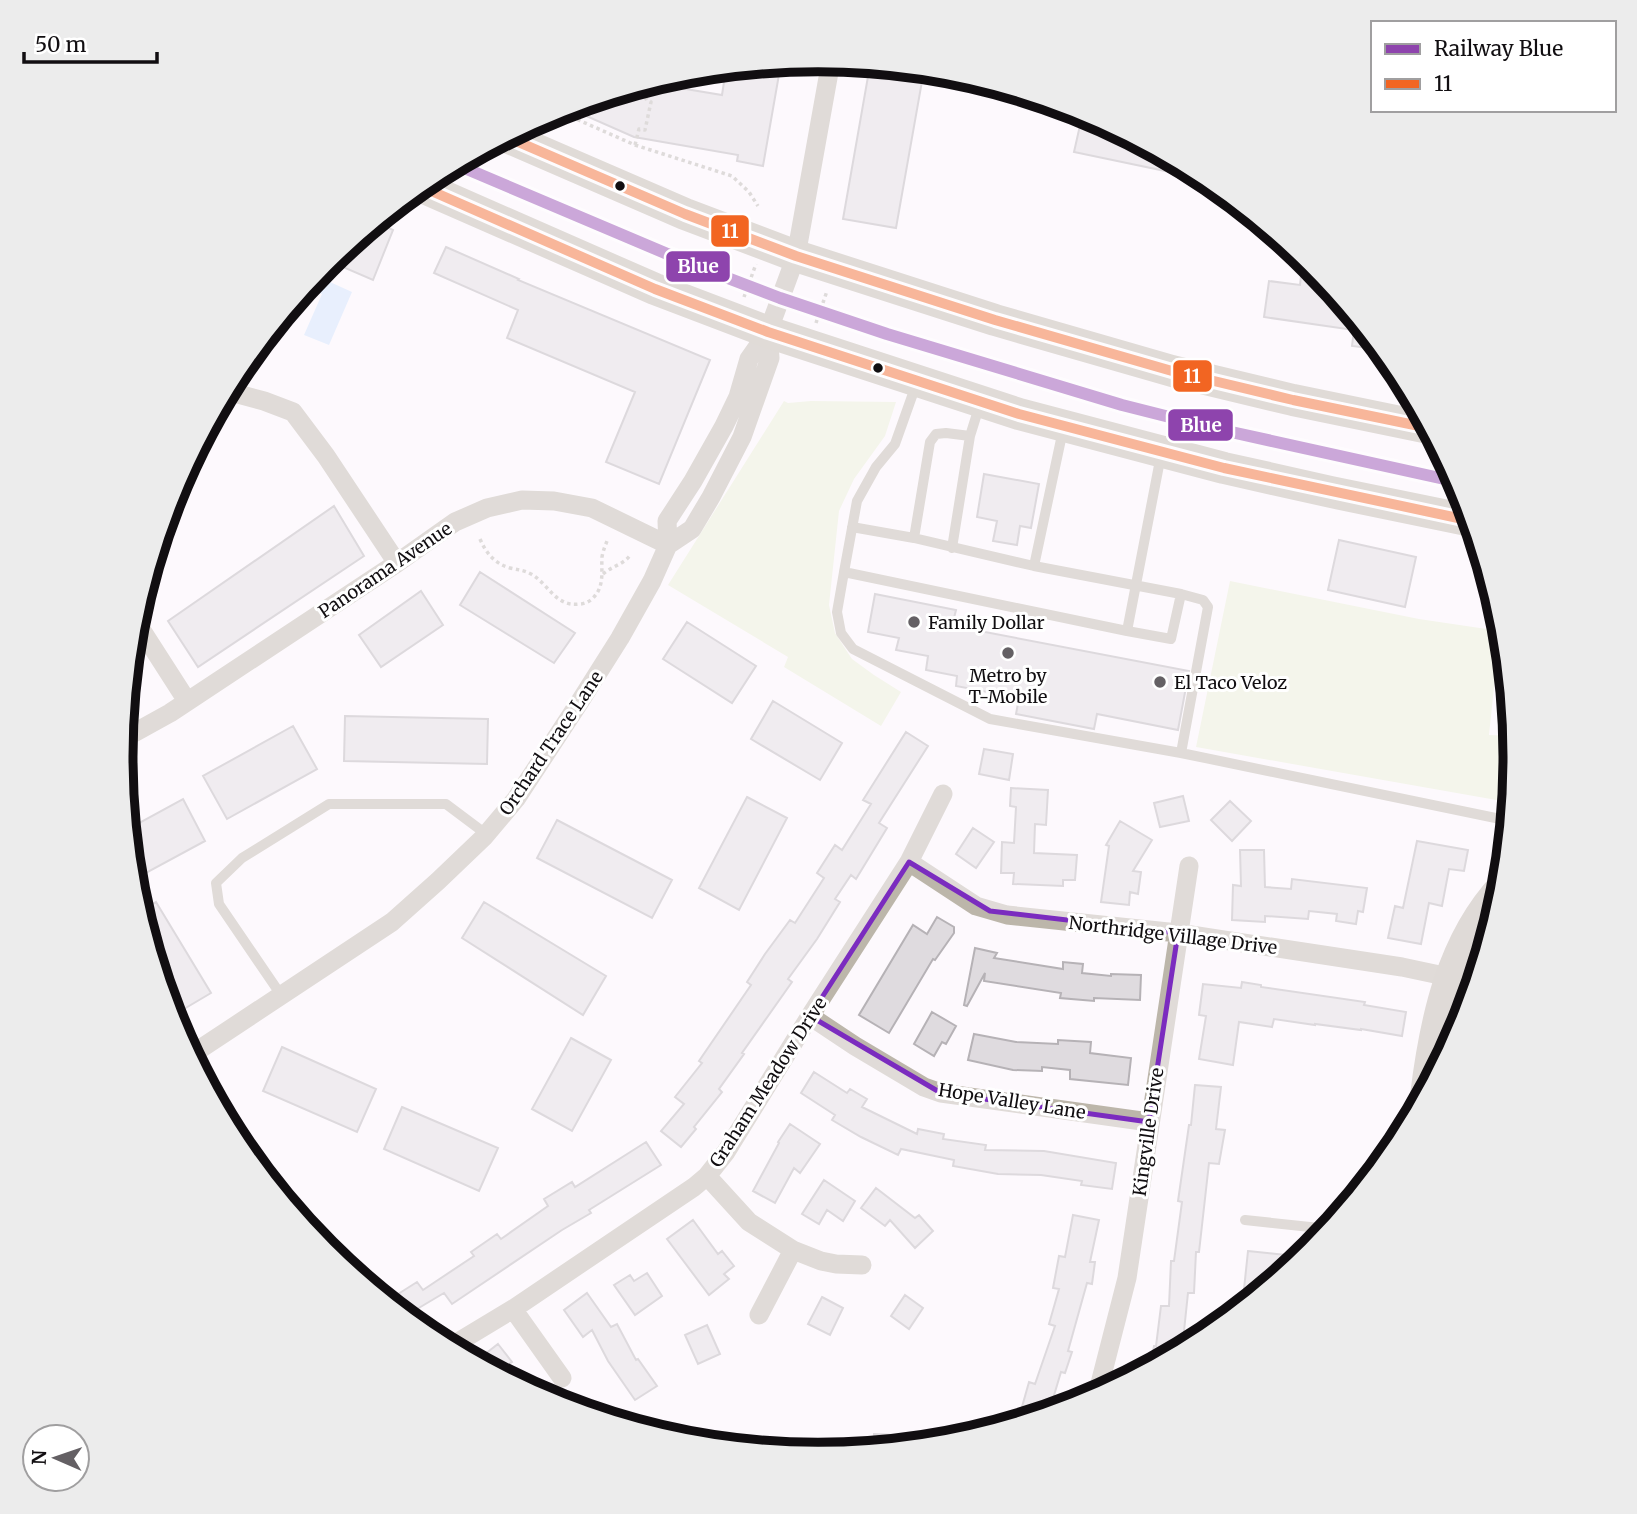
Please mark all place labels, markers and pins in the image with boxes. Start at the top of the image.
unlabelled marker [613,179,627,193]
unlabelled marker [871,361,885,375]
place label: Family Dollar [928,611,1045,634]
marker: Family Dollar [906,614,922,630]
marker: Metro by T-Mobile [1000,645,1016,661]
place label: Metro by T-Mobile [969,664,1047,708]
place label: El Taco Veloz [1174,671,1287,694]
marker: El Taco Veloz [1152,674,1168,690]

